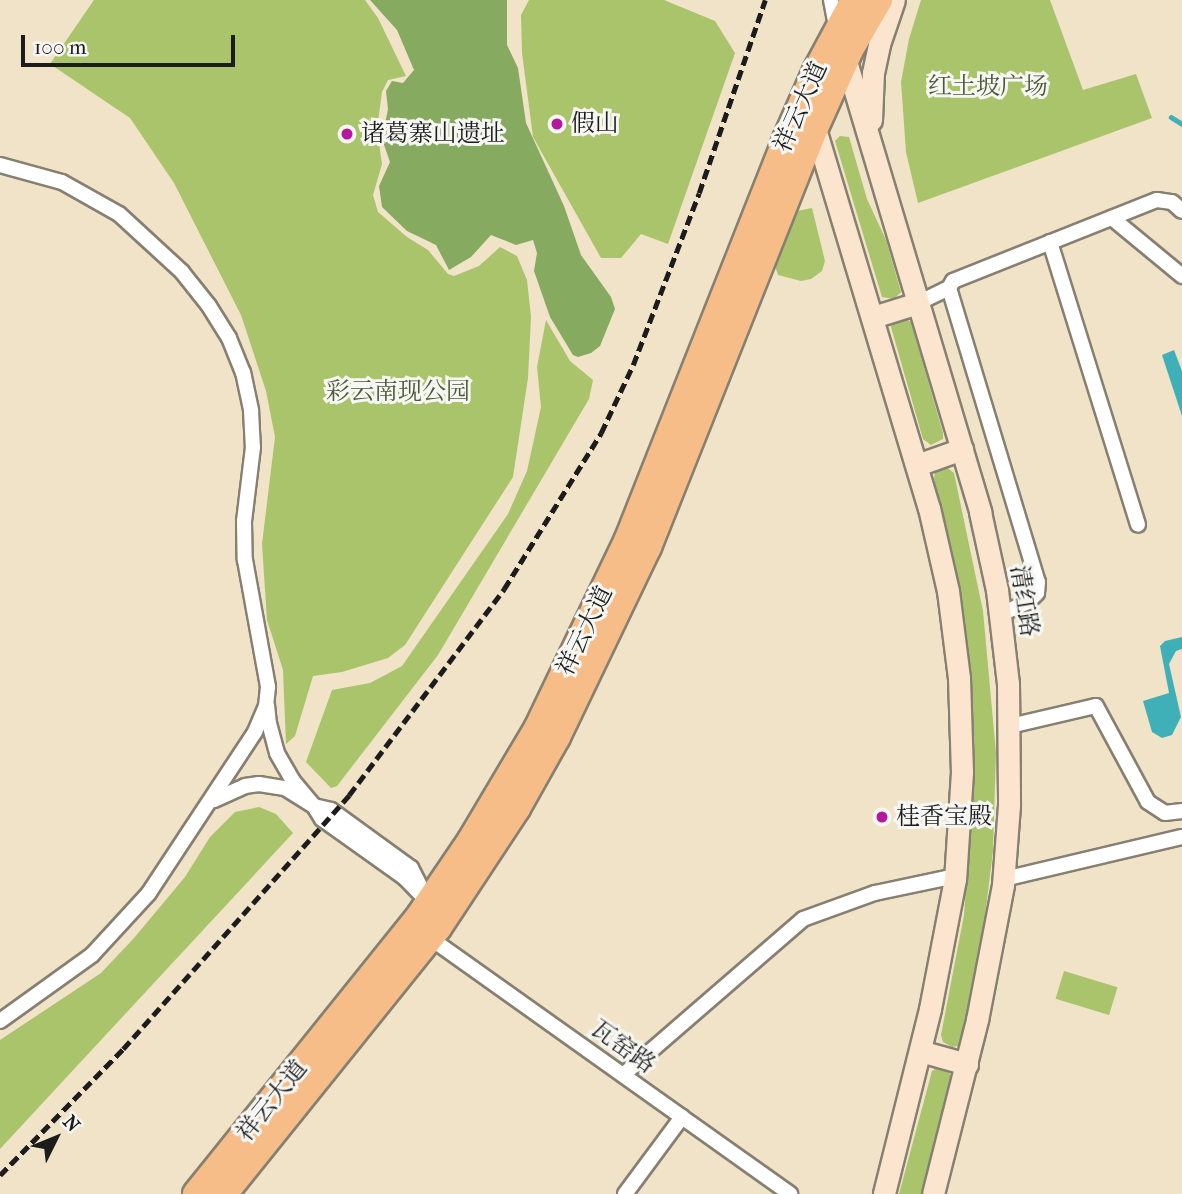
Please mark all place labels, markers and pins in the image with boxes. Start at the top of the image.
place label: 假山 [571,110,619,138]
marker: 假山 [549,116,565,132]
place label: 诸葛寨山遗址 [361,120,505,148]
marker: 诸葛寨山遗址 [339,126,355,142]
place label: 桂香宝殿 [896,803,992,831]
marker: 桂香宝殿 [874,809,890,825]

